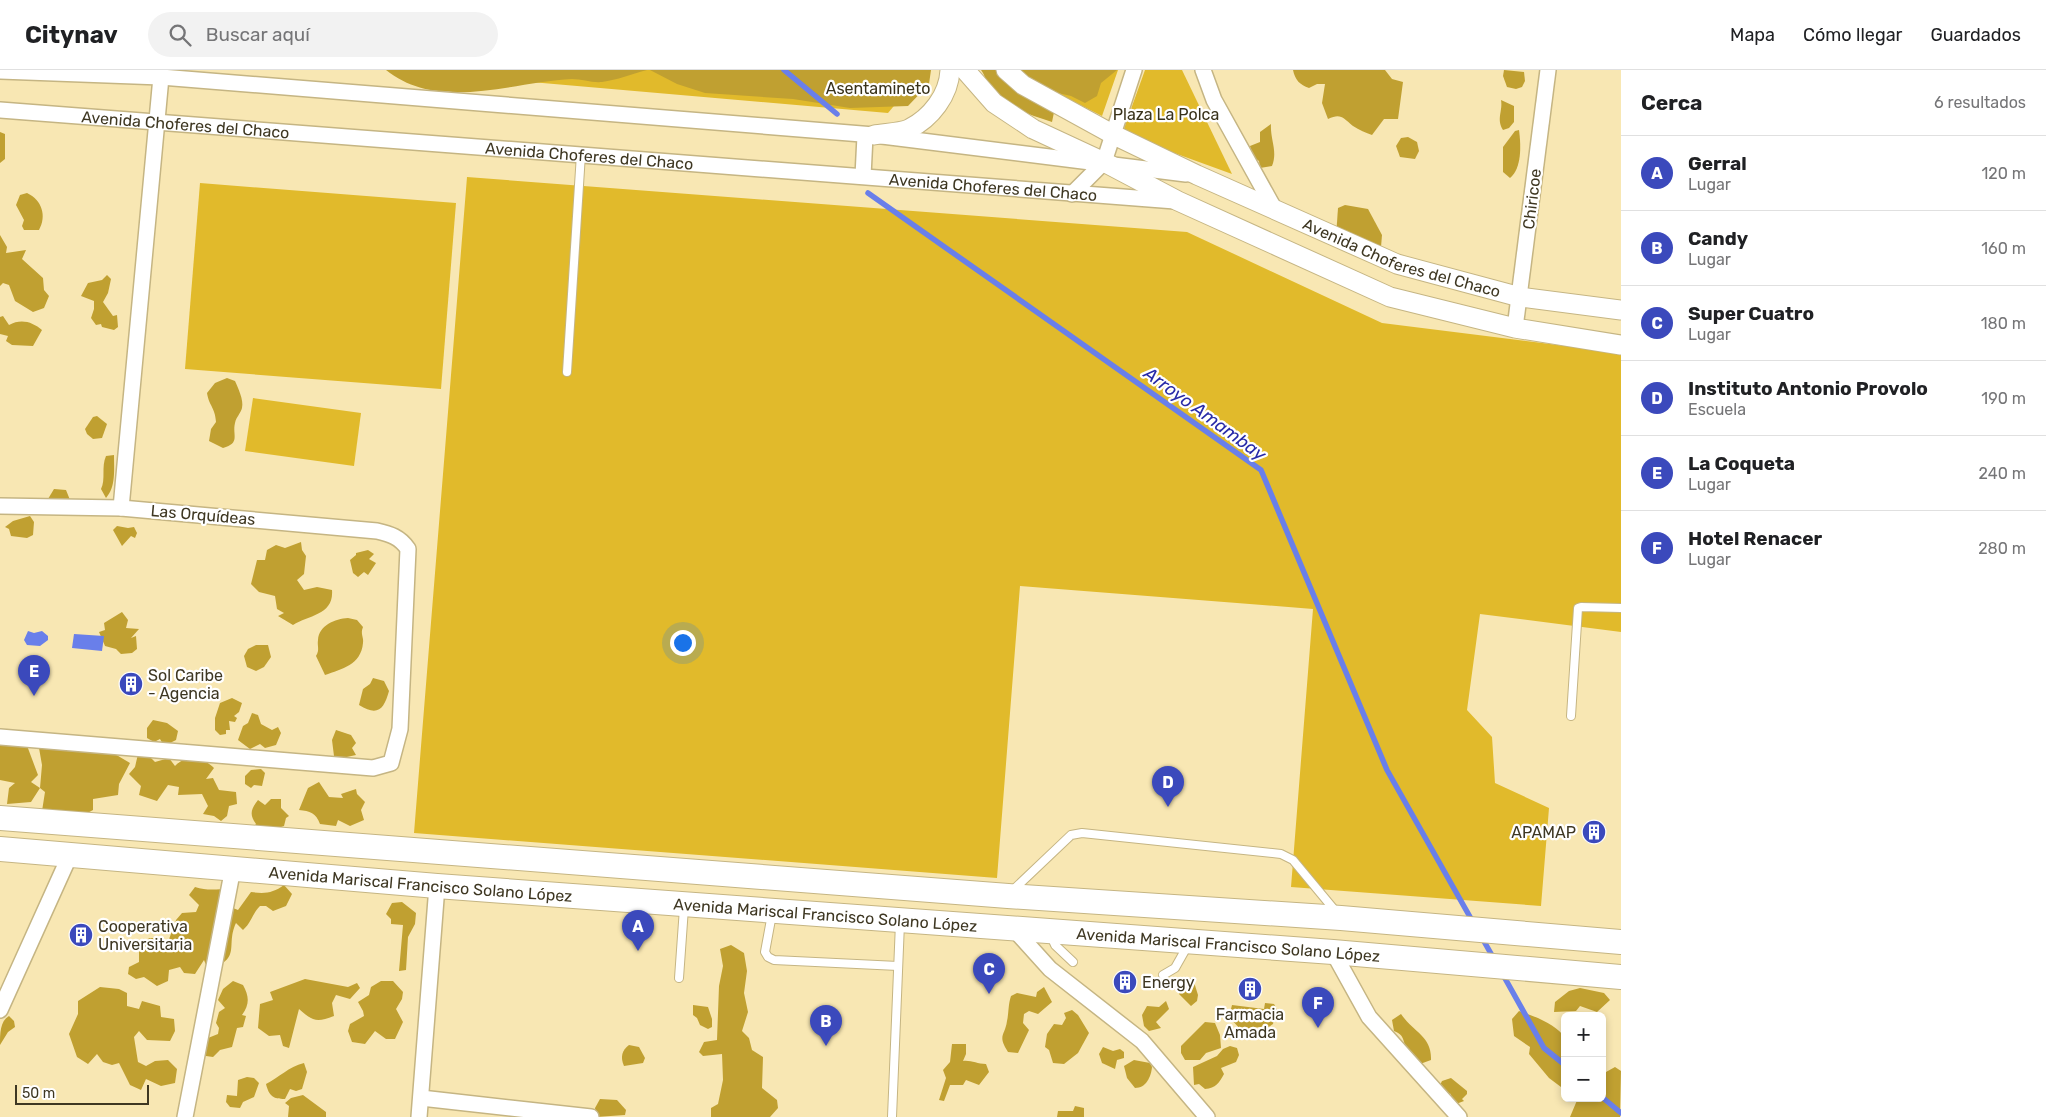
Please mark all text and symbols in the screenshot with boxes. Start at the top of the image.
search box [148,12,498,57]
text: Citynav [25,21,118,49]
icon: search [166,21,194,49]
text: Buscar aquí [206,23,310,46]
text: Mapa [1730,24,1775,46]
text: Cómo llegar [1803,24,1902,46]
text: Guardados [1930,24,2021,46]
park label: Asentamineto [826,79,930,98]
text: Cerca [1641,90,1702,115]
text: 6 resultados [1934,93,2026,112]
park label: Plaza La Polca [1113,105,1219,124]
street label: Avenida Choferes del Chaco [81,107,290,142]
street label: Avenida Choferes del Chaco [484,138,694,173]
text: Gerral [1688,152,1747,175]
text: A [1651,164,1663,183]
text: 120 m [1981,164,2026,183]
street label: Chiricoe [1519,167,1545,231]
street label: Avenida Choferes del Chaco [888,169,1098,204]
text: Lugar [1688,175,1731,194]
street label: Avenida Choferes del Chaco [1300,214,1503,301]
text: Candy [1688,227,1748,250]
text: B [1651,239,1663,258]
text: 160 m [1981,239,2026,258]
text: Lugar [1688,250,1731,269]
text: Super Cuatro [1688,302,1814,325]
text: C [1651,314,1663,333]
text: 180 m [1981,314,2026,333]
text: Lugar [1688,325,1731,344]
water label: Arroyo Amambay [1139,362,1271,466]
text: Instituto Antonio Provolo [1688,377,1928,400]
text: D [1651,389,1663,408]
text: 190 m [1981,389,2026,408]
text: Escuela [1688,400,1746,419]
text: La Coqueta [1688,452,1795,475]
text: E [1652,464,1662,483]
text: 240 m [1979,464,2026,483]
text: Lugar [1688,475,1731,494]
street label: Las Orquídeas [150,501,256,529]
text: Hotel Renacer [1688,527,1822,550]
text: F [1652,539,1662,558]
text: 280 m [1978,539,2026,558]
text: Lugar [1688,550,1731,569]
your location [670,630,696,656]
pin: E [18,655,50,696]
place label: Sol Caribe - Agencia [148,666,223,703]
building icon: Sol Caribe - Agencia [118,671,144,697]
pin: D [1152,766,1184,807]
building icon: APAMAP [1581,819,1607,845]
place label: APAMAP [1511,823,1576,842]
street label: Avenida Mariscal Francisco Solano López [268,862,573,905]
street label: Avenida Mariscal Francisco Solano López [673,894,978,935]
pin: A [622,910,654,951]
place label: Cooperativa Universitaria [98,917,192,954]
building icon: Cooperativa Universitaria [68,922,94,948]
street label: Avenida Mariscal Francisco Solano López [1076,924,1381,966]
pin: C [973,953,1005,994]
building icon: Energy [1112,969,1138,995]
place label: Energy [1142,973,1195,992]
building icon: Farmacia Amada [1237,976,1263,1002]
pin: F [1302,987,1334,1028]
pin: B [810,1005,842,1046]
place label: Farmacia Amada [1216,1005,1284,1042]
map controls [1561,1012,1606,1102]
button: + [1561,1012,1606,1057]
button: − [1561,1057,1606,1102]
scale bar [15,1082,149,1105]
text: 50 m [22,1085,55,1102]

